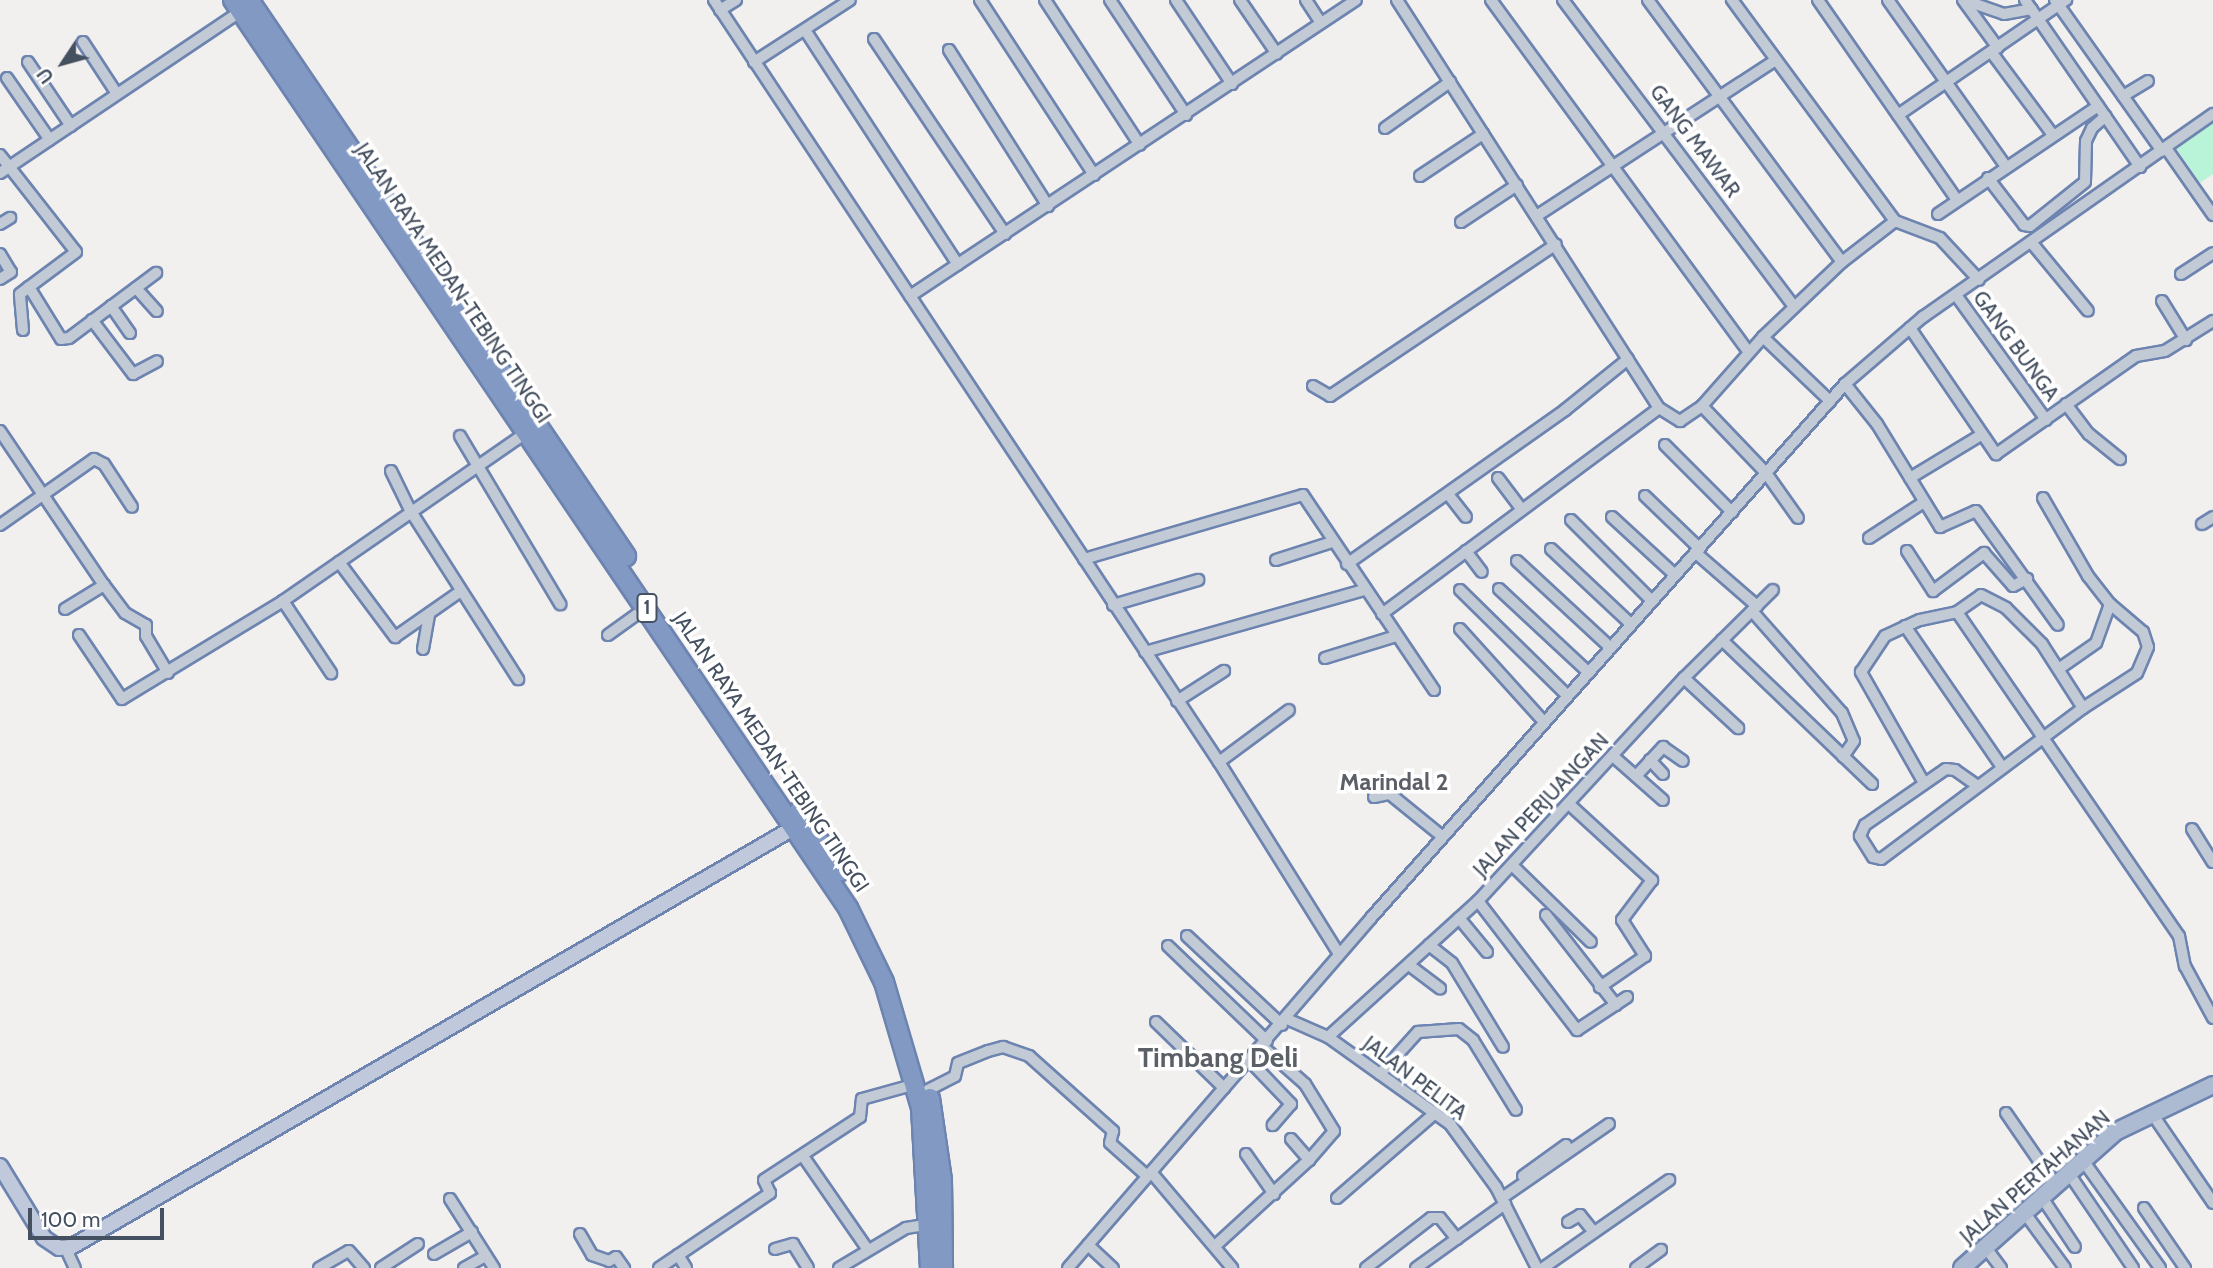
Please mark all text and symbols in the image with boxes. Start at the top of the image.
north arrow [28,28,98,98]
text: U [32,63,59,88]
street label: GANG MAWAR [1644,80,1746,202]
street label: JALAN RAYA MEDAN-TEBING TINGGI [350,138,556,428]
street label: GANG BUNGA [1968,286,2064,406]
road number: 1 [635,593,659,624]
street label: JALAN RAYA MEDAN-TEBING TINGGI [668,607,874,897]
street label: JALAN PERJUANGAN [1468,728,1614,882]
district label: Marindal 2 [1340,768,1448,796]
street label: JALAN PELITA [1358,1031,1472,1125]
district label: Timbang Deli [1138,1040,1298,1074]
street label: JALAN PERTAHANAN [1955,1105,2115,1249]
scale bar [32,1194,168,1238]
text: 100 m [41,1207,100,1232]

